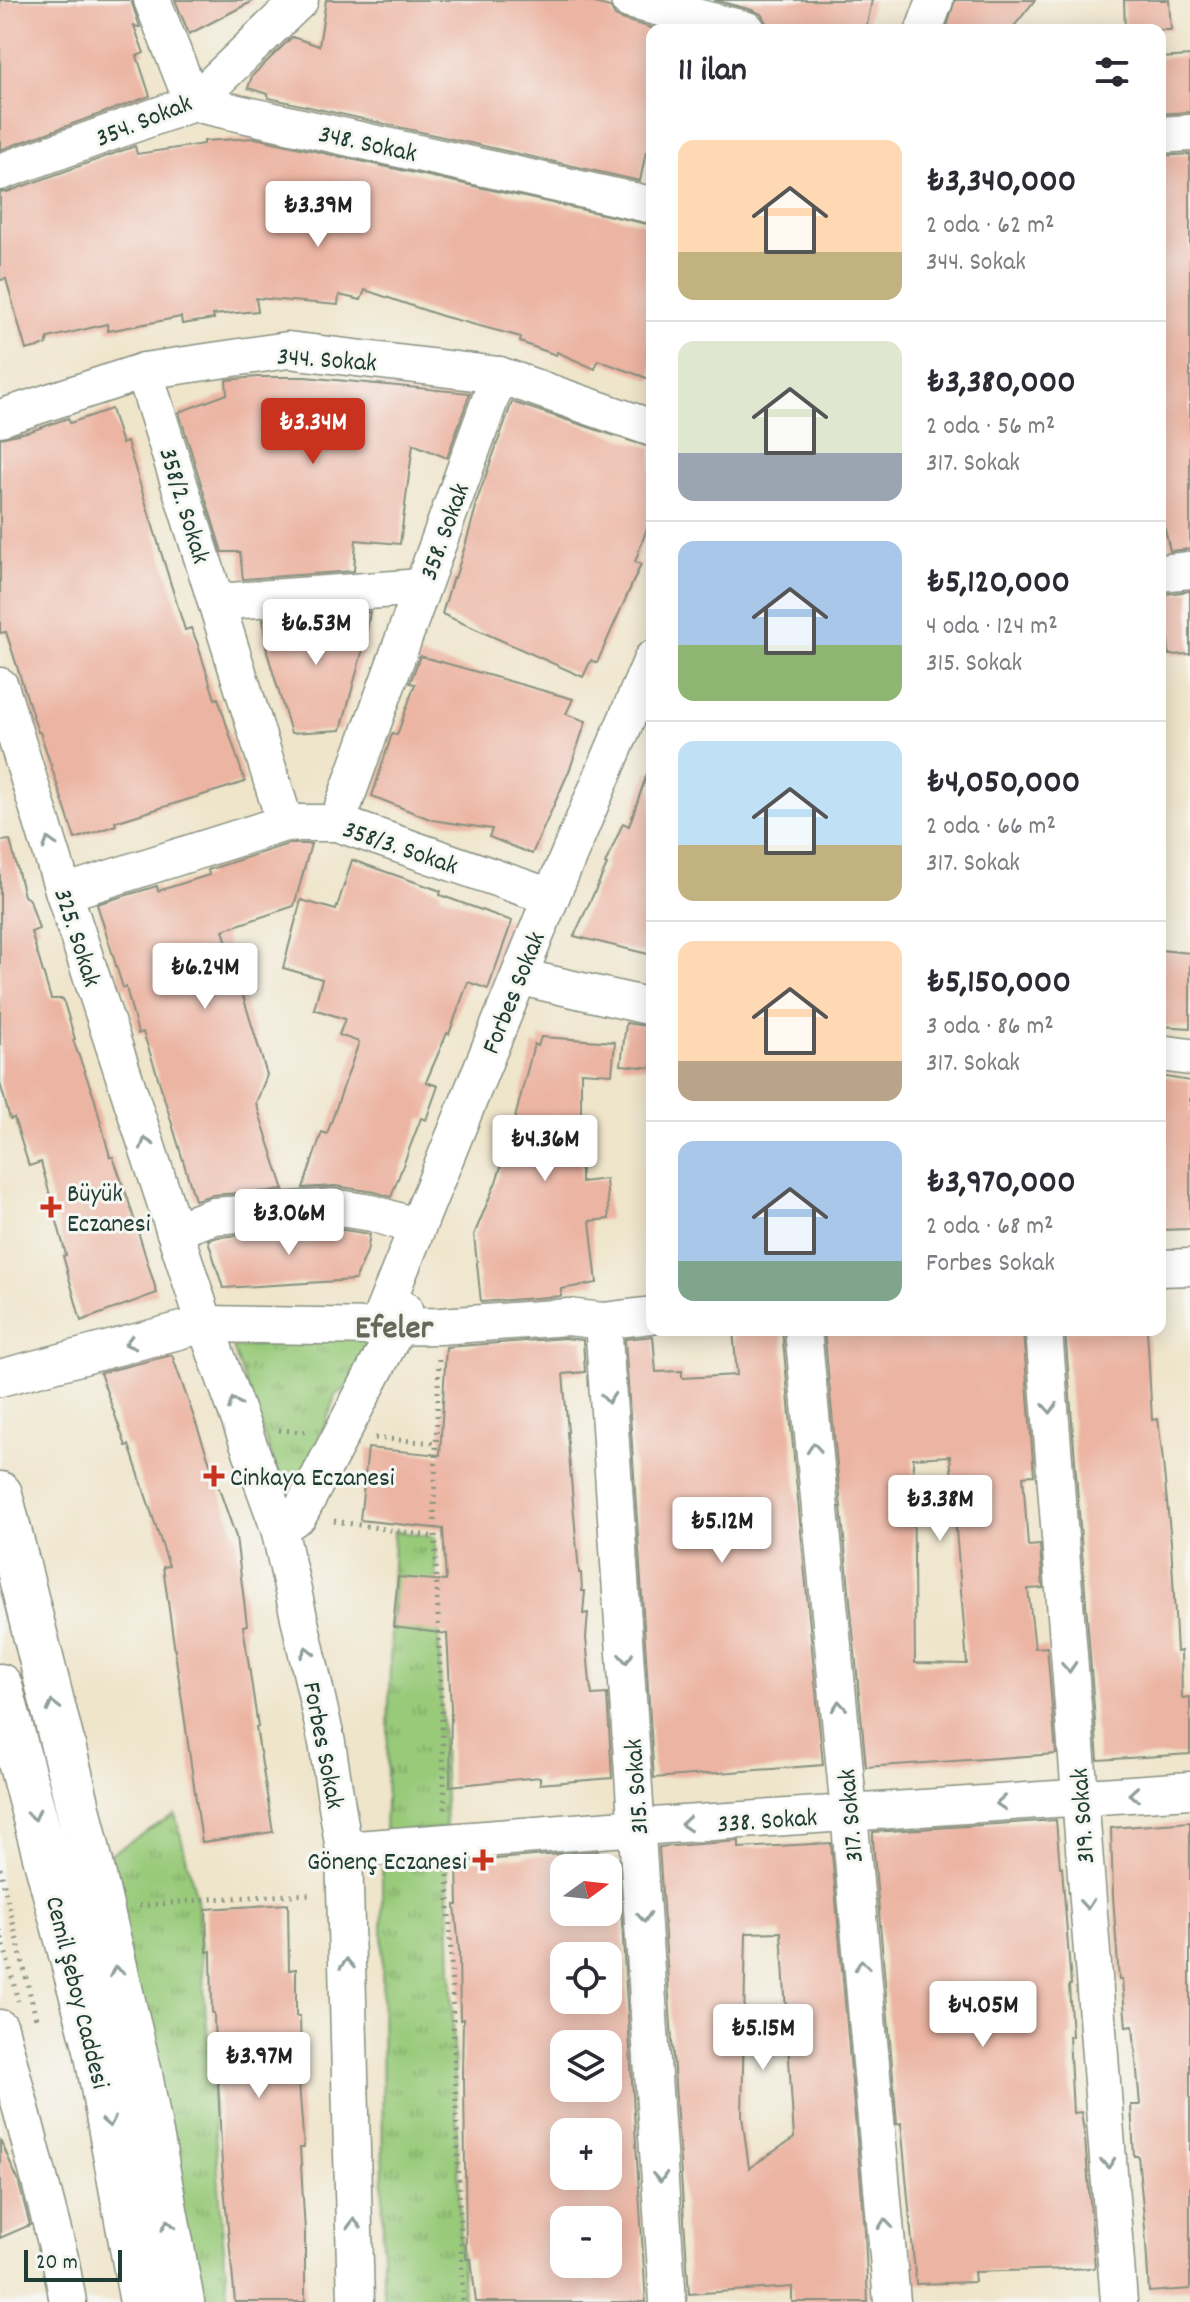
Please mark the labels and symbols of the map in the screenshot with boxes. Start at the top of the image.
street label: 354. Sokak [90,86,198,158]
street label: 348. Sokak [315,117,420,174]
pin: ₺3.39M [253,181,383,249]
street label: 344. Sokak [276,340,378,383]
pin: ₺3.34M [248,398,378,466]
street label: 358/2. Sokak [147,443,218,569]
street label: 358. Sokak [412,478,481,586]
pin: ₺6.53M [251,599,381,667]
street label: 358/3. Sokak [337,812,463,886]
one-way arrow [42,836,58,850]
street label: 325. Sokak [42,884,109,992]
street label: Forbes Sokak [474,927,557,1060]
pin: ₺6.24M [140,943,270,1011]
pin: ₺4.36M [480,1115,610,1183]
one-way arrow [139,1137,155,1150]
place label: Büyük Eczanesi [67,1177,151,1244]
pin: ₺3.06M [224,1189,354,1257]
marker: Büyük Eczanesi [42,1198,60,1216]
district label: Efeler [355,1306,433,1355]
one-way arrow [123,1334,137,1351]
one-way arrow [599,1392,616,1405]
one-way arrow [227,1397,243,1411]
one-way arrow [1041,1402,1058,1415]
one-way arrow [806,1441,823,1454]
place label: Cinkaya Eczanesi [230,1461,395,1498]
marker: Cinkaya Eczanesi [205,1467,223,1485]
pin: ₺3.38M [875,1475,1005,1543]
pin: ₺5.12M [657,1497,787,1565]
one-way arrow [299,1645,316,1659]
one-way arrow [617,1652,634,1665]
one-way arrow [1060,1661,1077,1674]
street label: Forbes Sokak [291,1679,352,1812]
one-way arrow [830,1699,847,1712]
one-way arrow [45,1700,62,1714]
street label: 315. Sokak [617,1738,660,1836]
street label: 317. Sokak [830,1767,875,1864]
street label: 319. Sokak [1063,1767,1106,1865]
one-way arrow [1128,1785,1141,1802]
one-way arrow [994,1794,1007,1811]
street label: 338. Sokak [716,1801,819,1844]
one-way arrow [25,1808,42,1822]
one-way arrow [679,1815,692,1832]
place label: Gönenç Eczanesi [307,1845,467,1882]
marker: Gönenç Eczanesi [474,1851,492,1869]
north arrow [550,1854,622,1926]
street label: Cemil Şeboy Caddesi [34,1893,117,2093]
one-way arrow [1078,1898,1095,1911]
one-way arrow [635,1911,652,1924]
one-way arrow [339,1957,356,1970]
one-way arrow [854,1958,871,1971]
one-way arrow [108,1964,125,1978]
pin: ₺4.05M [918,1981,1048,2049]
pin: ₺5.15M [698,2004,828,2072]
pin: ₺3.97M [194,2032,324,2100]
one-way arrow [100,2115,117,2129]
one-way arrow [1099,2157,1116,2170]
one-way arrow [652,2171,669,2184]
one-way arrow [346,2217,363,2230]
one-way arrow [877,2217,894,2230]
one-way arrow [160,2218,177,2232]
scale bar [24,2246,122,2282]

